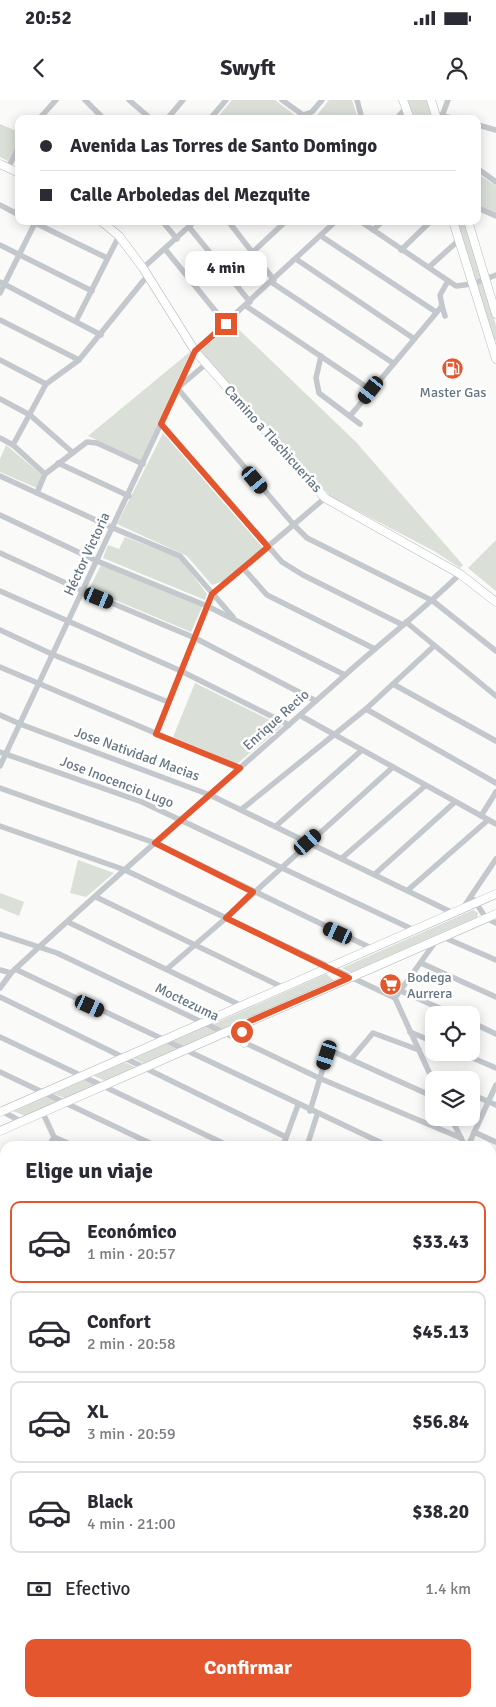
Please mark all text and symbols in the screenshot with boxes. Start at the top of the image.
text: 20:52 [25,6,72,30]
icon: back [25,54,53,82]
text: Swyft [220,54,276,81]
icon: person [443,54,471,82]
text: Avenida Las Torres de Santo Domingo [70,134,377,158]
text: Calle Arboledas del Mezquite [70,183,310,207]
callout: 4 min [185,252,267,286]
text: 4 min [207,258,245,278]
route end [215,313,237,335]
fuel station icon: Master Gas [441,357,465,381]
car [355,374,386,406]
street label: Camino a Tlachicuerías [220,382,326,496]
place label: Master Gas [420,384,486,401]
car [239,464,270,496]
street label: Héctor Victoria [60,510,114,598]
car [82,585,115,611]
street label: Enrique Recio [240,686,312,754]
street label: Jose Natividad Macias [72,723,202,785]
street label: Jose Inocencio Lugo [58,753,176,811]
car [291,826,324,858]
car [321,920,354,946]
place label: Bodega Aurrera [407,969,452,1002]
supermarket icon: Bodega Aurrera [379,973,403,997]
street label: Moctezuma [152,979,222,1025]
car [73,993,106,1019]
map controls [425,1006,480,1126]
button: locate [425,1006,480,1061]
route start [231,1021,253,1043]
car [315,1038,338,1072]
button: layers [425,1071,480,1126]
text: Elige un viaje [25,1157,153,1184]
icon: car [27,1220,72,1265]
text: Económico [87,1220,177,1244]
text: $33.43 [412,1230,469,1254]
text: 1 min · 20:57 [87,1244,176,1264]
icon: car [27,1310,72,1355]
text: Confort [87,1310,151,1334]
text: $45.13 [412,1320,469,1344]
text: 2 min · 20:58 [87,1334,176,1354]
icon: car [27,1400,72,1445]
text: XL [87,1400,109,1424]
text: $56.84 [412,1410,469,1434]
text: 3 min · 20:59 [87,1424,176,1444]
icon: car [27,1490,72,1535]
text: Black [87,1490,133,1514]
text: $38.20 [412,1500,469,1524]
text: 4 min · 21:00 [87,1514,176,1534]
icon: cash [25,1575,53,1603]
text: Efectivo [65,1577,130,1601]
text: 1.4 km [425,1579,471,1599]
button: Confirmar [25,1639,471,1697]

